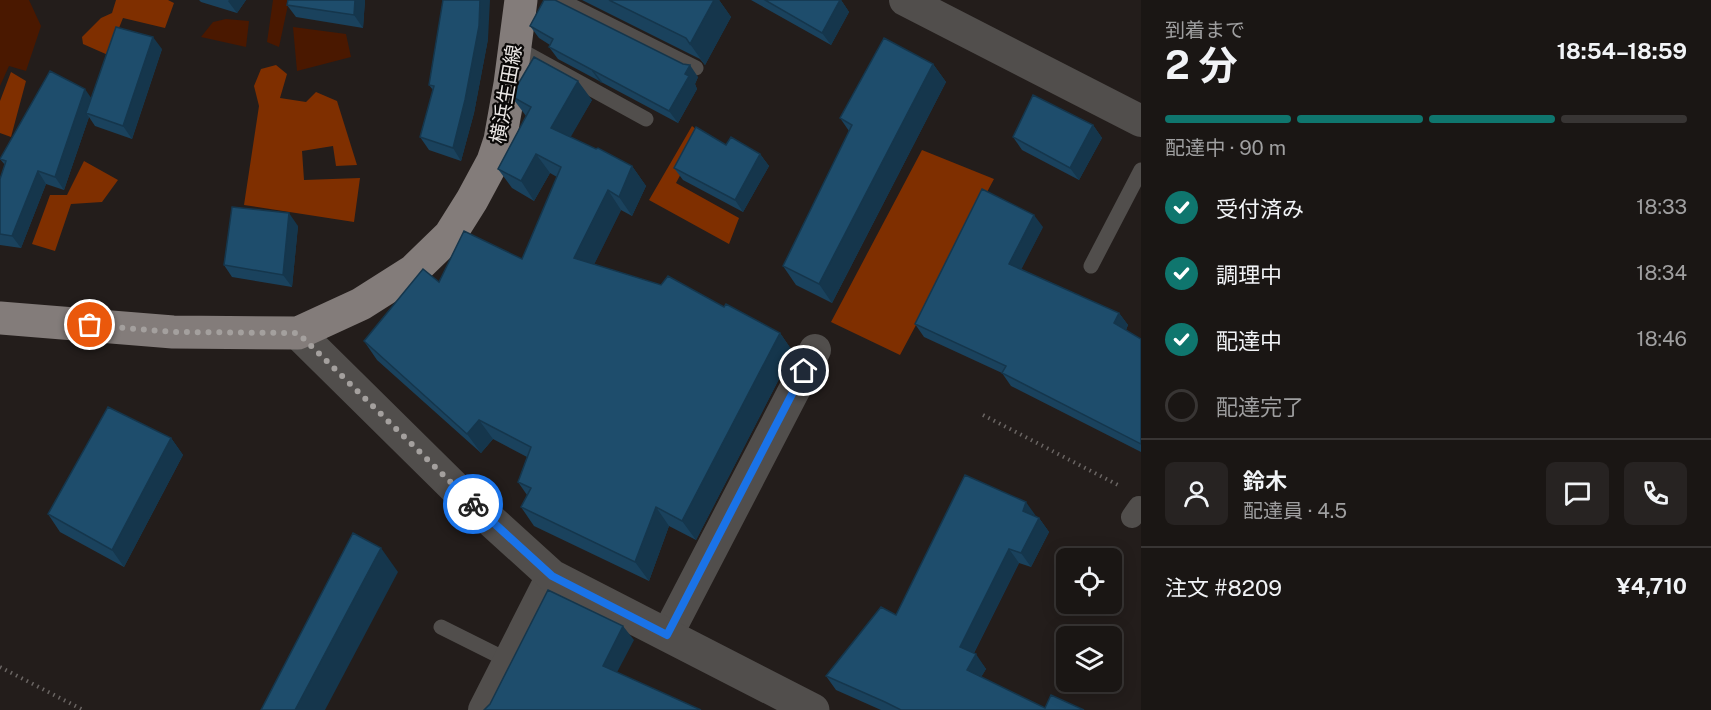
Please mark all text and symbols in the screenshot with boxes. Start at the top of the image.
text: 到着まで [1165,18,1245,42]
text: 18:54–18:59 [1557,38,1687,64]
text: 2 分 [1165,42,1238,88]
street label: 横浜生田線 [485,43,527,145]
text: 配達中 · 90 m [1165,136,1286,160]
icon: check [1165,191,1198,224]
text: 18:33 [1636,195,1687,219]
text: 受付済み [1216,196,1304,222]
icon: check [1165,257,1198,290]
text: 18:34 [1636,261,1687,285]
text: 調理中 [1216,262,1282,288]
pin [64,299,115,350]
icon: bag [73,308,106,341]
icon: check [1165,323,1198,356]
text: 18:46 [1637,327,1687,351]
text: 配達中 [1216,328,1282,354]
pin [778,345,829,396]
icon: home [787,354,820,387]
text: 配達完了 [1216,394,1304,420]
button: person [1165,462,1228,525]
button: chat [1546,462,1609,525]
button: phone [1624,462,1687,525]
text: 鈴木 [1243,468,1287,494]
courier [443,474,503,534]
icon: bike [457,488,490,521]
text: 配達員 · 4.5 [1243,499,1347,523]
map controls [1056,548,1122,692]
button: locate [1056,548,1122,614]
text: ¥4,710 [1616,573,1687,599]
text: 注文 #8209 [1165,575,1282,601]
button: layers [1056,626,1122,692]

